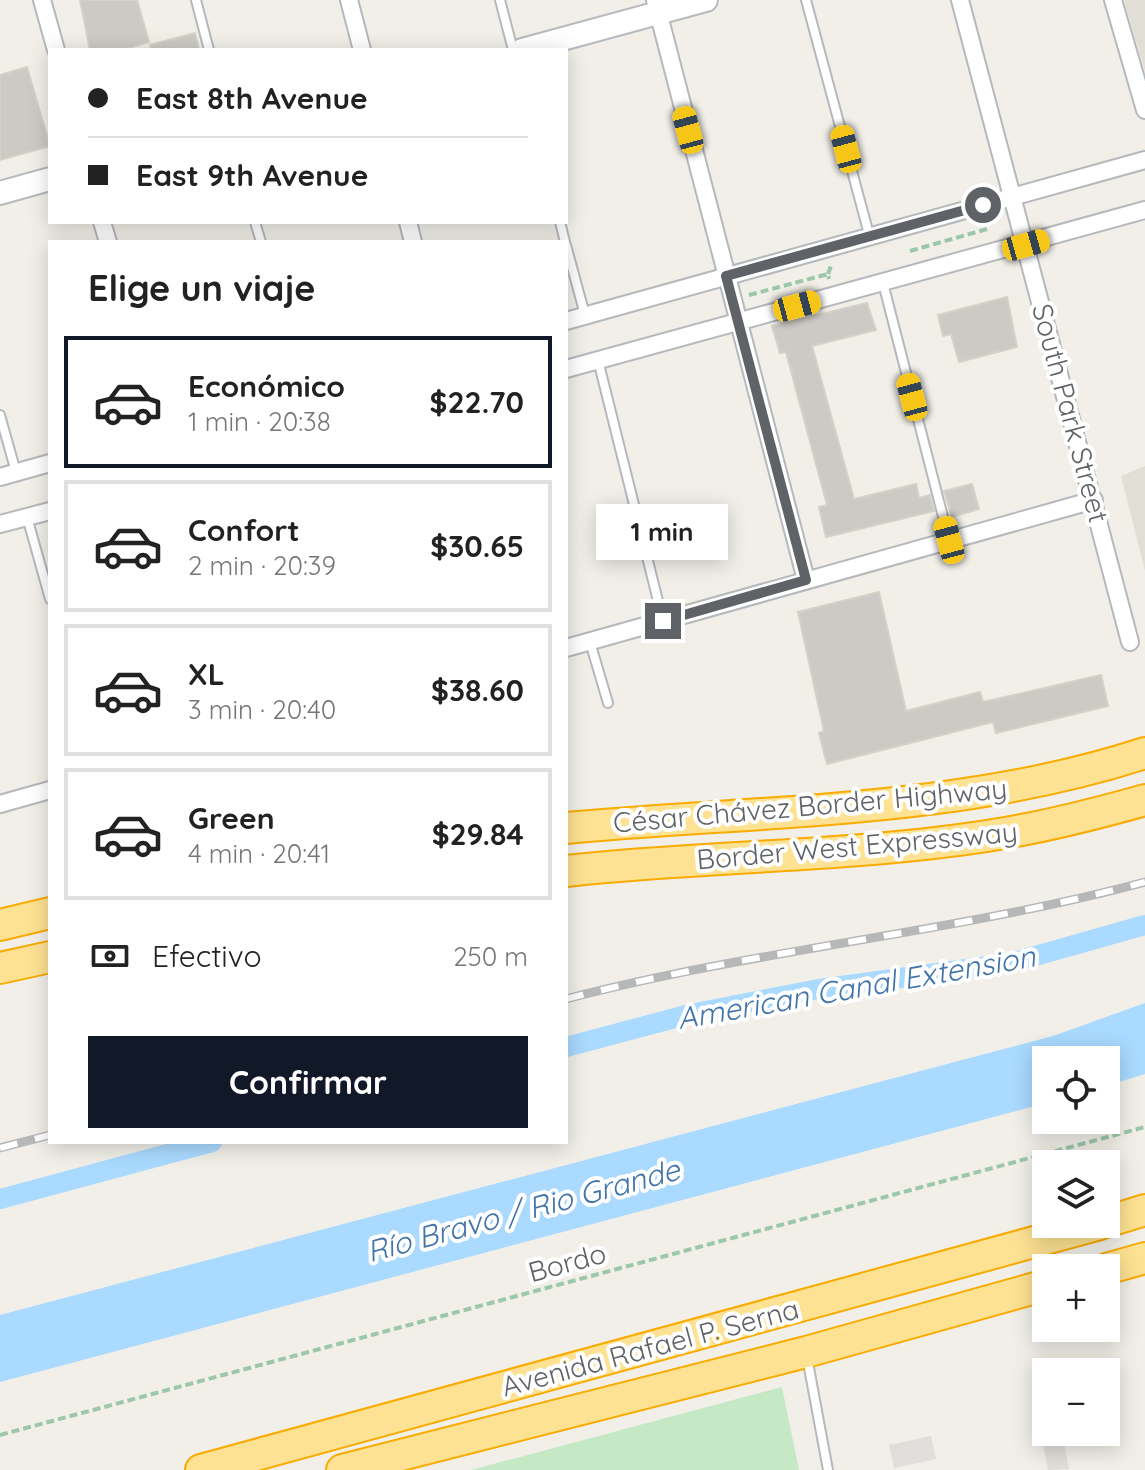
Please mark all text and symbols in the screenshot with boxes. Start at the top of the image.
text: East 8th Avenue [136,79,368,117]
car [670,104,706,156]
car [828,123,864,175]
text: East 9th Avenue [136,156,368,194]
route start [965,187,1001,223]
car [1000,227,1052,263]
text: Elige un viaje [88,265,316,310]
car [771,288,823,324]
street label: South Park Street [1025,300,1117,526]
icon: car [92,366,164,438]
text: Económico [188,367,345,405]
car [894,371,930,423]
text: $22.70 [430,383,524,421]
text: 1 min · 20:38 [188,405,331,438]
callout: 1 min [597,505,729,561]
icon: car [92,510,164,582]
text: Confort [188,511,300,549]
car [931,514,967,566]
text: 1 min [631,515,694,548]
text: $30.65 [430,527,524,565]
text: 2 min · 20:39 [188,549,336,582]
route end [645,603,681,639]
icon: car [92,654,164,726]
text: XL [188,655,225,693]
text: $38.60 [431,671,524,709]
text: 3 min · 20:40 [188,693,336,726]
street label: César Chávez Border Highway [612,770,1008,840]
icon: car [92,798,164,870]
text: Green [188,799,275,837]
street label: Border West Expressway [695,814,1019,876]
text: $29.84 [432,815,524,853]
text: 4 min · 20:41 [188,837,330,870]
icon: cash [88,934,132,978]
text: Efectivo [152,937,262,975]
water label: American Canal Extension [674,937,1039,1037]
text: 250 m [453,940,528,973]
button: Confirmar [88,1036,528,1128]
map controls [1032,1046,1120,1446]
button: locate [1032,1046,1120,1134]
water label: Río Bravo / Rio Grande [362,1150,685,1270]
button: layers [1032,1150,1120,1238]
street label: Bordo [524,1235,610,1289]
button: + [1032,1254,1120,1342]
street label: Avenida Rafael P. Serna [497,1290,803,1404]
button: − [1032,1358,1120,1446]

